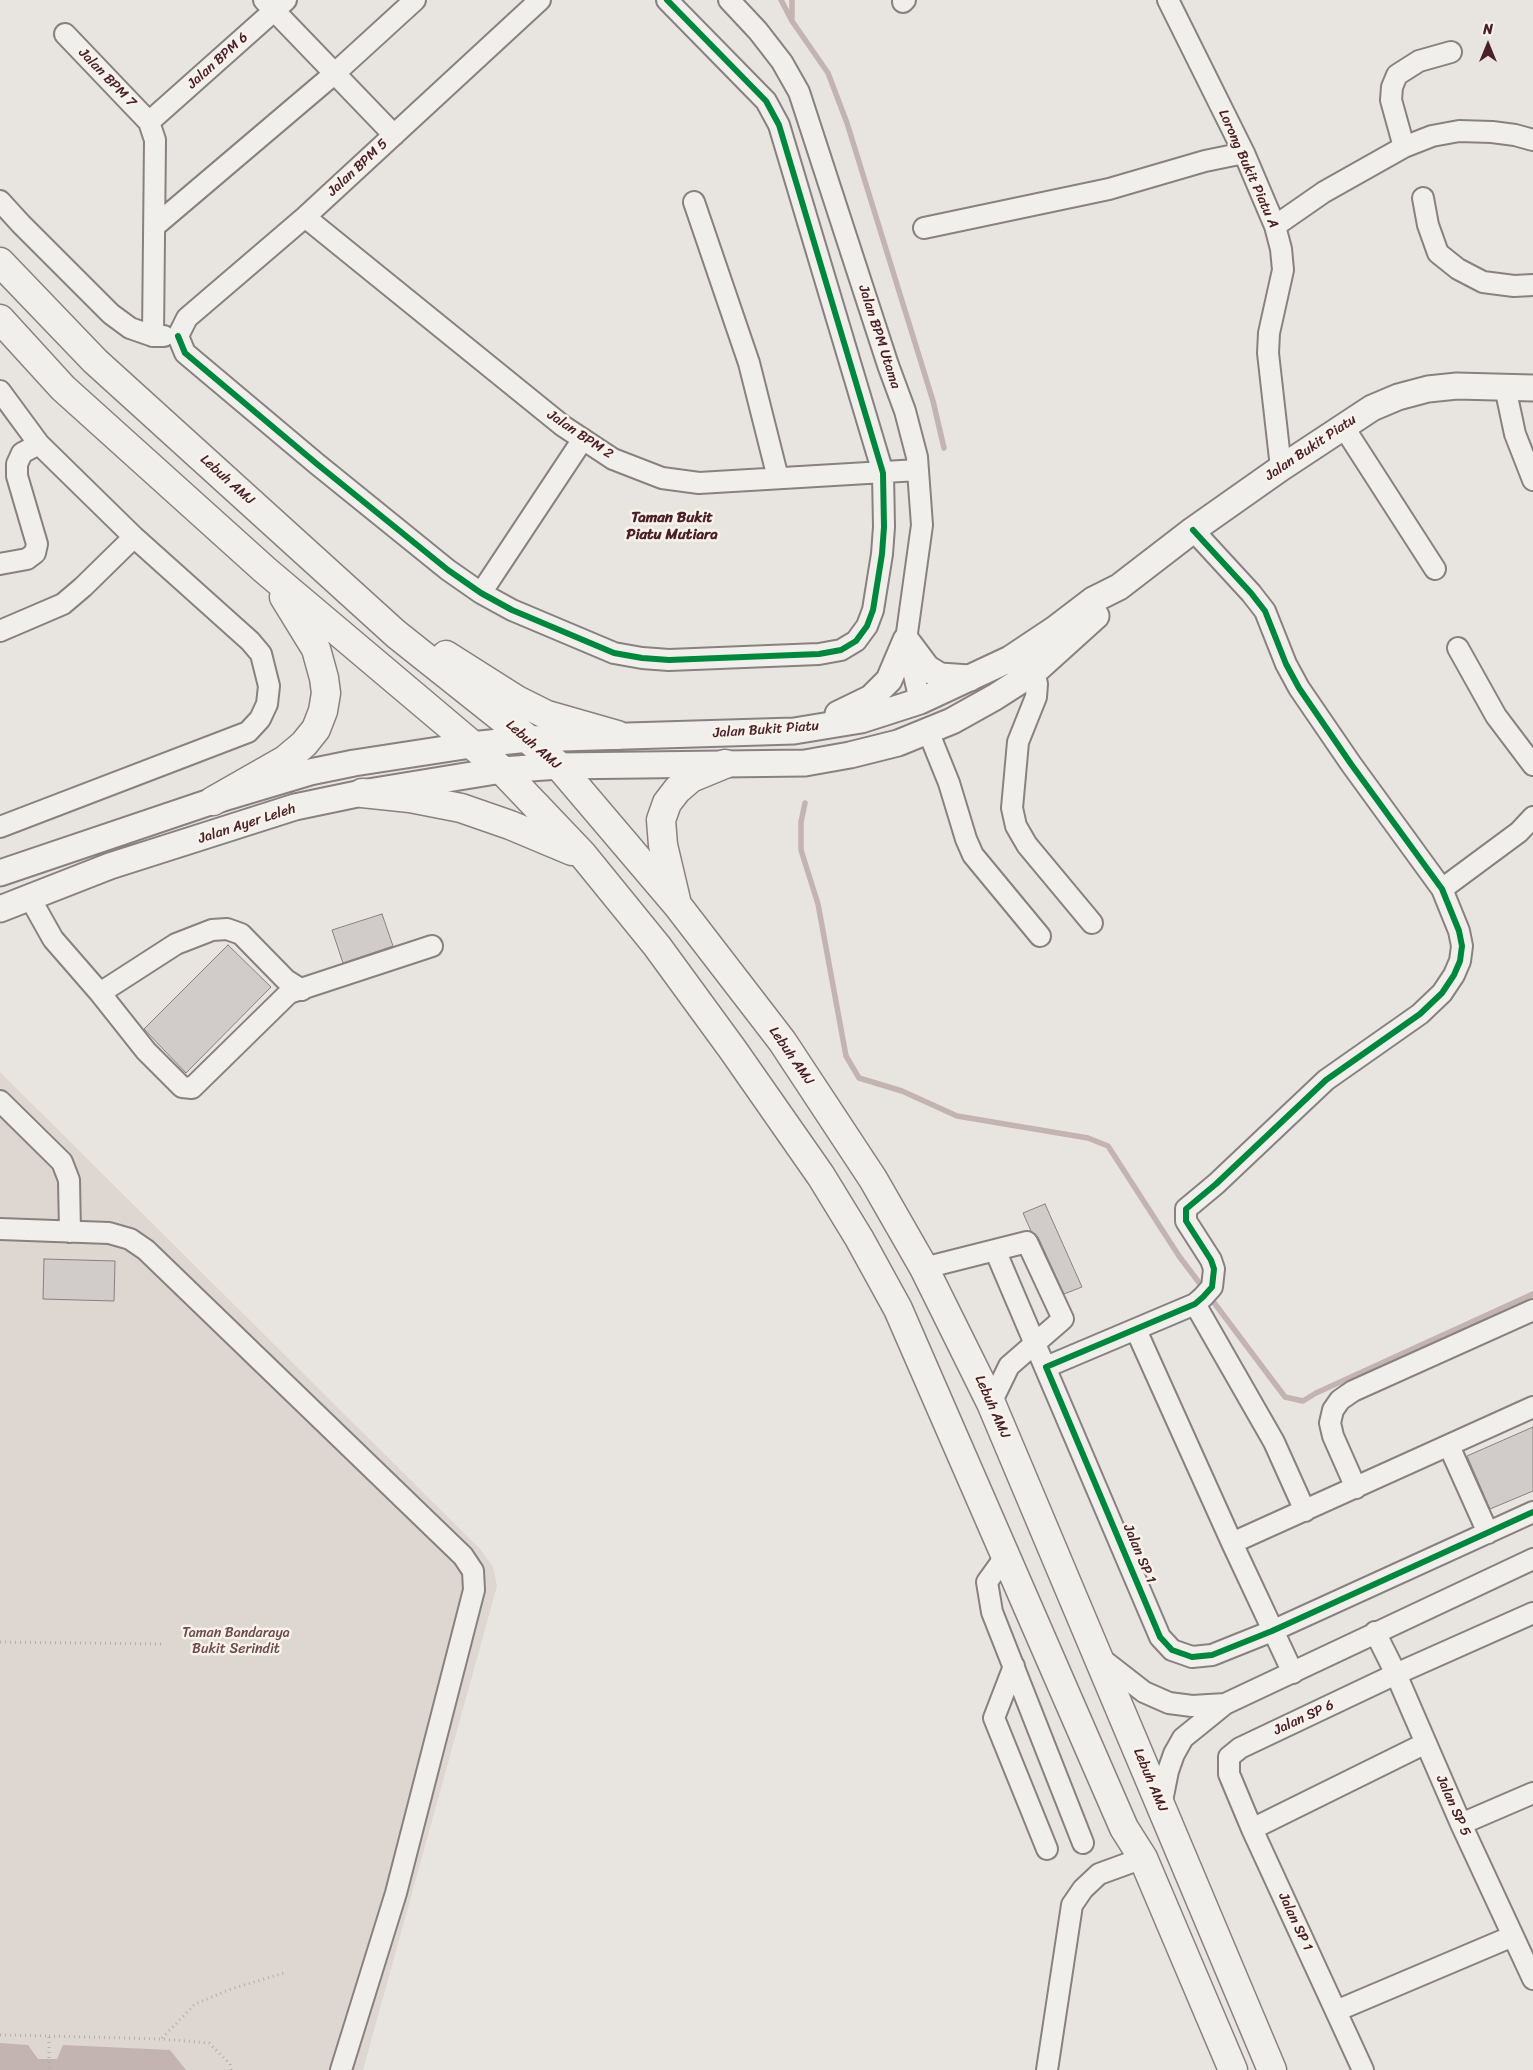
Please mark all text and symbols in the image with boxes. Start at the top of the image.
text: N [1483,17,1493,42]
north arrow [1463,20,1513,70]
street label: Jalan BPM 6 [184,29,252,93]
street label: Jalan BPM 7 [75,45,139,111]
street label: Lorong Bukit Piatu A [1214,107,1282,231]
street label: Jalan BPM 5 [324,136,392,200]
street label: Jalan BPM Utama [854,283,904,391]
street label: Jalan BPM 2 [544,407,616,463]
street label: Jalan Bukit Piatu [1262,411,1360,485]
street label: Lebuh AMJ [196,451,258,509]
district label: Taman Bukit Piatu Mutiara [626,509,718,544]
street label: Lebuh AMJ [502,717,564,773]
street label: Jalan Bukit Piatu [712,718,820,742]
street label: Jalan Ayer Leleh [196,800,298,848]
street label: Lebuh AMJ [765,1024,817,1088]
street label: Lebuh AMJ [971,1373,1013,1441]
street label: Jalan SP 1 [1119,1522,1159,1586]
park label: Taman Bandaraya Bukit Serindit [182,1625,290,1658]
street label: Jalan SP 6 [1271,1697,1337,1739]
street label: Lebuh AMJ [1129,1746,1171,1814]
street label: Jalan SP 5 [1432,1773,1474,1839]
street label: Jalan SP 1 [1274,1890,1316,1954]

